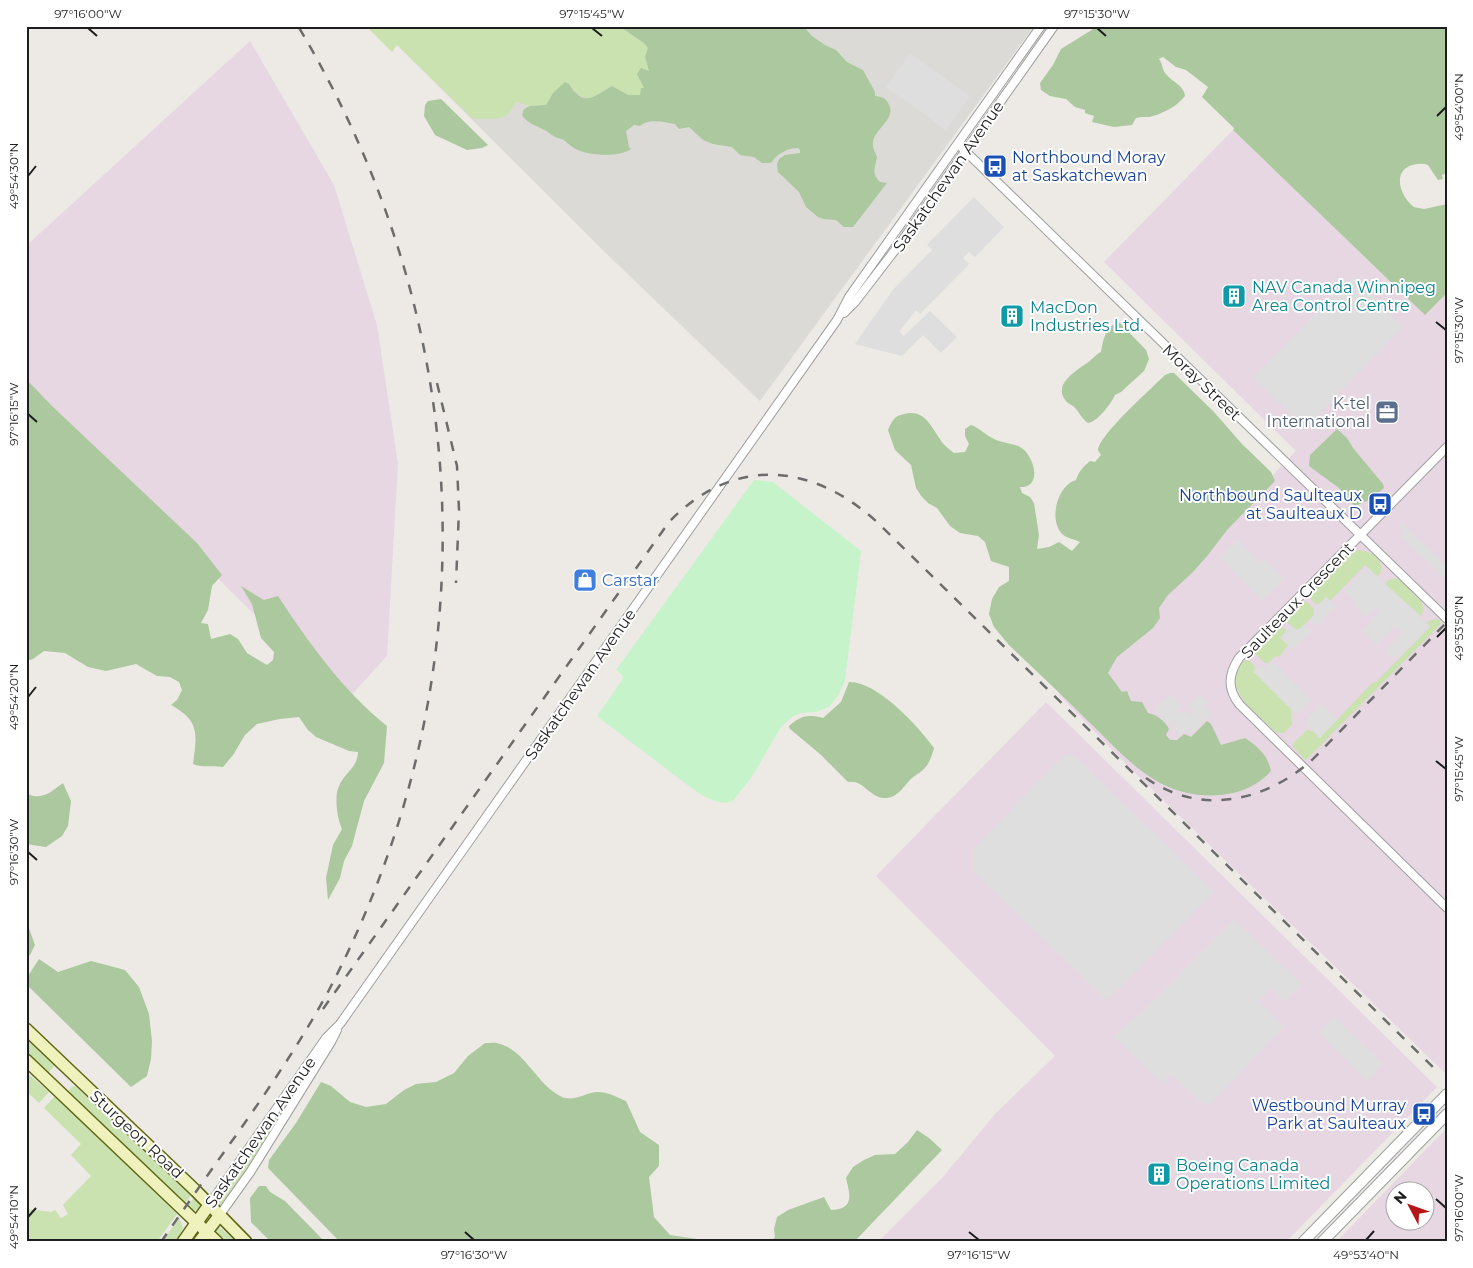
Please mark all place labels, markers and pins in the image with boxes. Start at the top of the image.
place label: Northbound Moray at Saskatchewan [1012,148,1166,185]
bus stop icon: Northbound Moray at Saskatchewan [982,153,1008,179]
place label: NAV Canada Winnipeg Area Control Centre [1252,278,1436,315]
building icon: NAV Canada Winnipeg Area Control Centre [1221,283,1247,309]
place label: MacDon Industries Ltd. [1030,298,1144,335]
building icon: MacDon Industries Ltd. [999,303,1025,329]
place label: K-tel International [1267,394,1370,431]
office icon: K-tel International [1374,399,1400,425]
place label: Northbound Saulteaux at Saulteaux D [1179,486,1362,523]
bus stop icon: Northbound Saulteaux at Saulteaux D [1367,491,1393,517]
shop icon: Carstar [572,567,598,593]
place label: Carstar [602,571,659,590]
place label: Westbound Murray Park at Saulteaux [1252,1096,1406,1133]
bus stop icon: Westbound Murray Park at Saulteaux [1411,1101,1437,1127]
place label: Boeing Canada Operations Limited [1176,1156,1330,1193]
building icon: Boeing Canada Operations Limited [1146,1161,1172,1187]

